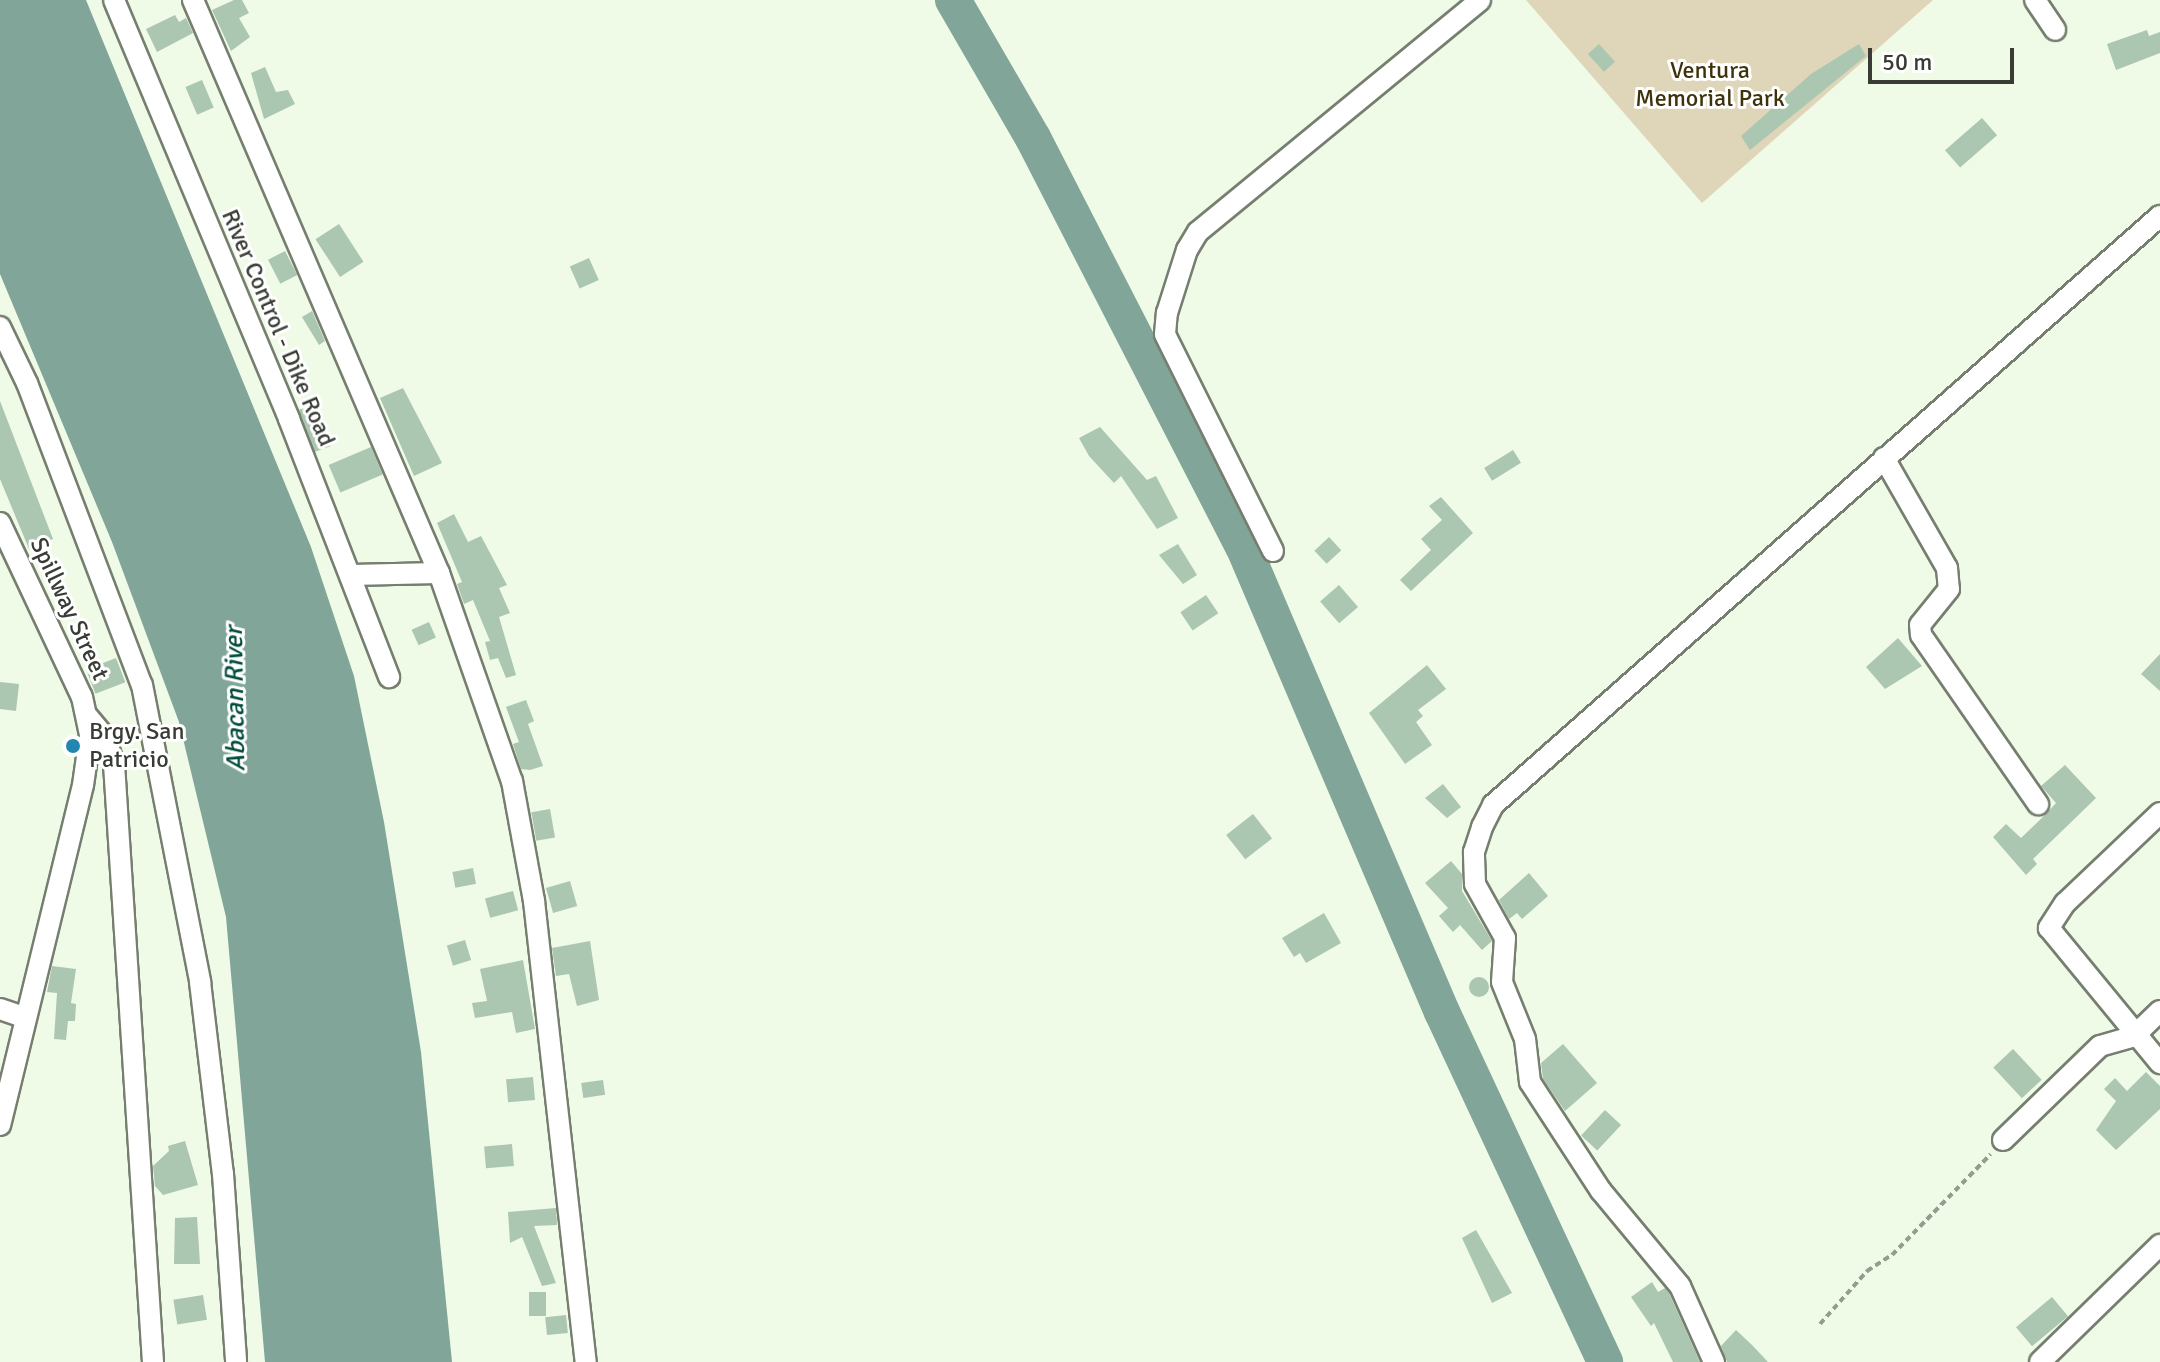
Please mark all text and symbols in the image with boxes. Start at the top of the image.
scale bar [1872,32,2018,82]
text: 50 m [1882,47,1932,77]
park label: Ventura Memorial Park [1635,57,1785,113]
street label: River Control - Dike Road [215,205,341,451]
street label: Spillway Street [23,533,115,685]
water label: Abacan River [219,626,253,772]
place label: Brgy. San Patricio [89,718,185,774]
marker: Brgy. San Patricio [64,737,82,755]

